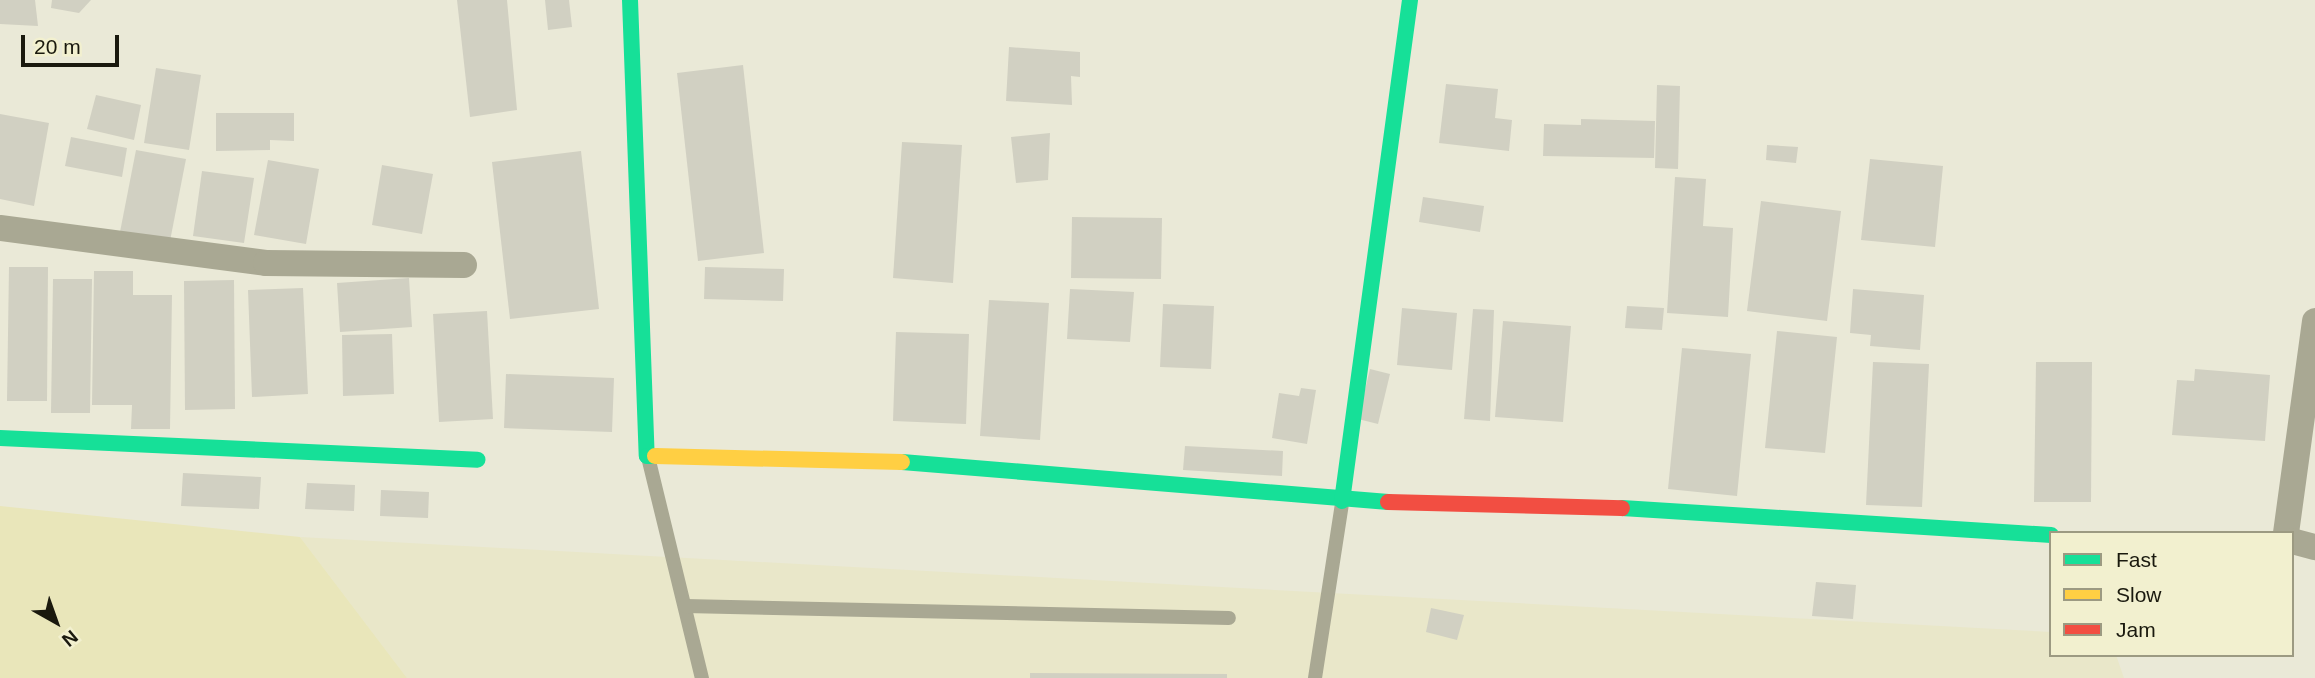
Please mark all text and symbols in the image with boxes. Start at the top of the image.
scale bar [24,21,122,65]
text: 20 m [34,35,81,58]
legend [2049,531,2294,657]
text: Fast [2116,548,2157,571]
text: Slow [2116,583,2162,606]
north arrow [21,587,91,657]
text: Jam [2116,618,2156,641]
text: N [58,626,82,651]

